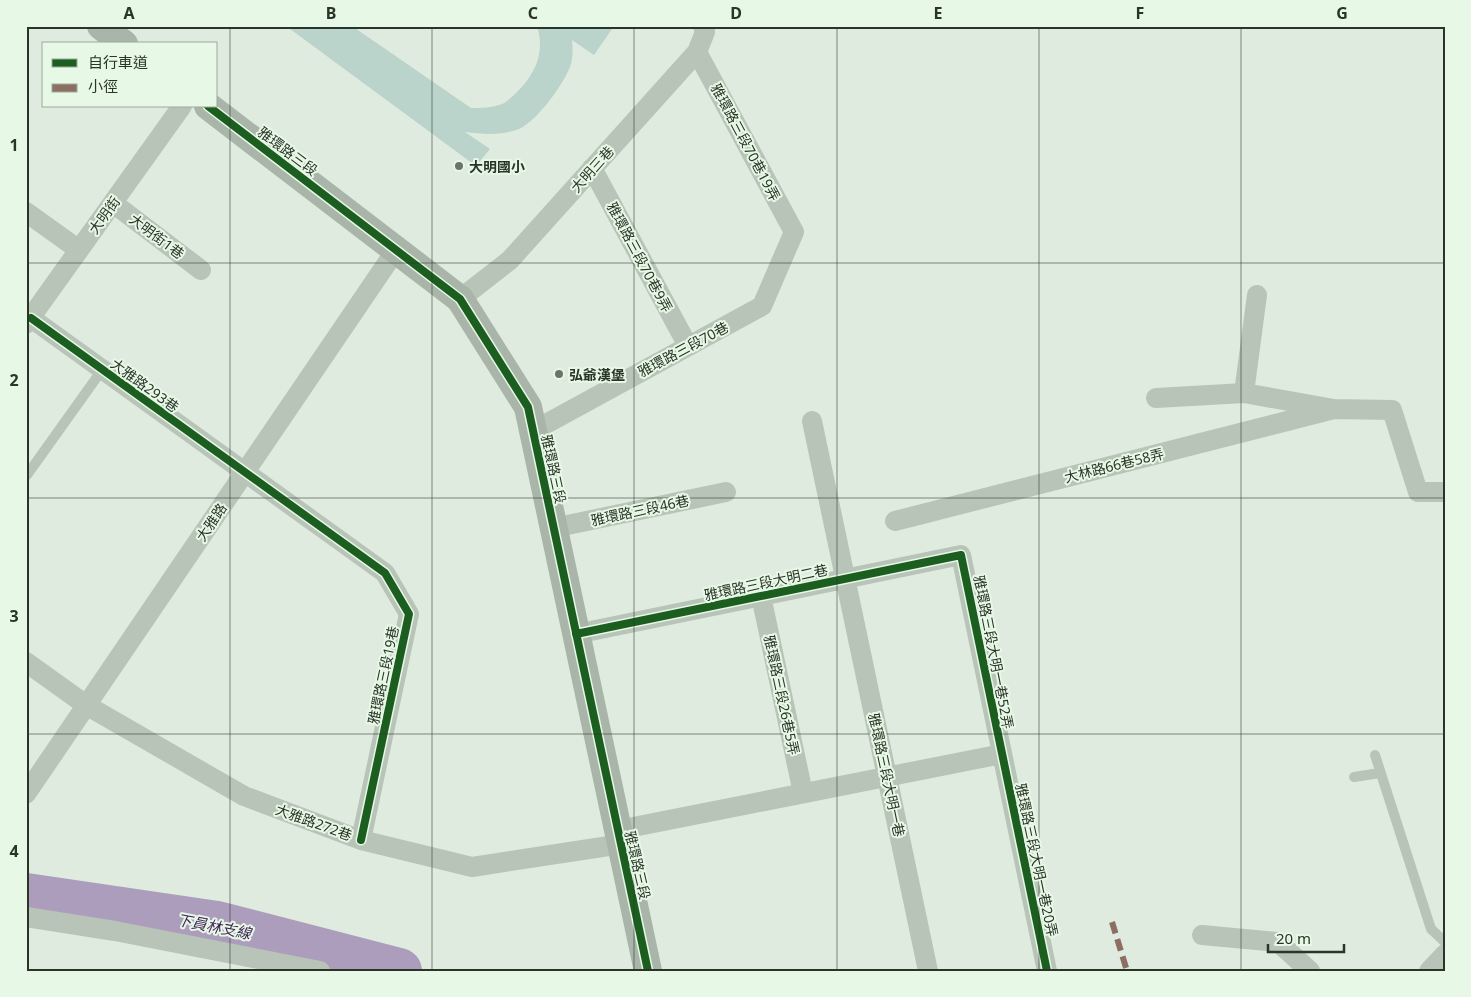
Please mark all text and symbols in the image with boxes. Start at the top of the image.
text: A [123,2,135,24]
text: B [326,2,336,24]
text: C [528,2,538,24]
text: D [730,2,742,24]
text: E [934,2,943,24]
text: F [1136,2,1144,24]
text: G [1336,2,1348,24]
legend [42,42,218,108]
text: 自行車道 [88,52,148,72]
text: 小徑 [88,76,118,96]
street label: 雅環路三段70巷19弄 [707,80,785,204]
street label: 雅環路三段 [254,122,322,180]
text: 1 [9,134,19,156]
street label: 大明三巷 [566,142,618,196]
place label: 大明國小 [469,157,525,176]
marker: 大明國小 [453,160,465,172]
street label: 大明街 [84,192,124,238]
street label: 雅環路三段70巷9弄 [603,199,677,315]
street label: 大明街1巷 [126,209,188,263]
street label: 雅環路三段70巷 [634,317,732,381]
street label: 大雅路293巷 [107,354,183,416]
place label: 弘爺漢堡 [569,365,625,384]
marker: 弘爺漢堡 [553,368,565,380]
text: 2 [9,369,19,391]
street label: 雅環路三段 [537,433,571,505]
street label: 大林路66巷58弄 [1062,443,1166,487]
street label: 雅環路三段46巷 [589,490,691,530]
street label: 大雅路 [191,499,231,545]
street label: 雅環路三段大明二巷 [702,560,830,604]
street label: 雅環路三段大明一巷52弄 [970,574,1018,730]
text: 3 [9,605,19,627]
street label: 雅環路三段19巷 [363,624,403,726]
street label: 雅環路三段26巷5弄 [760,633,804,757]
street label: 雅環路三段大明一巷 [865,711,909,839]
street label: 雅環路三段大明一巷20弄 [1011,782,1063,938]
street label: 大雅路272巷 [273,799,355,845]
street label: 雅環路三段 [621,829,655,901]
text: 4 [9,840,19,862]
water label: 下員林支線 [175,909,255,943]
scale bar [1268,922,1345,954]
text: 20 m [1276,928,1311,948]

